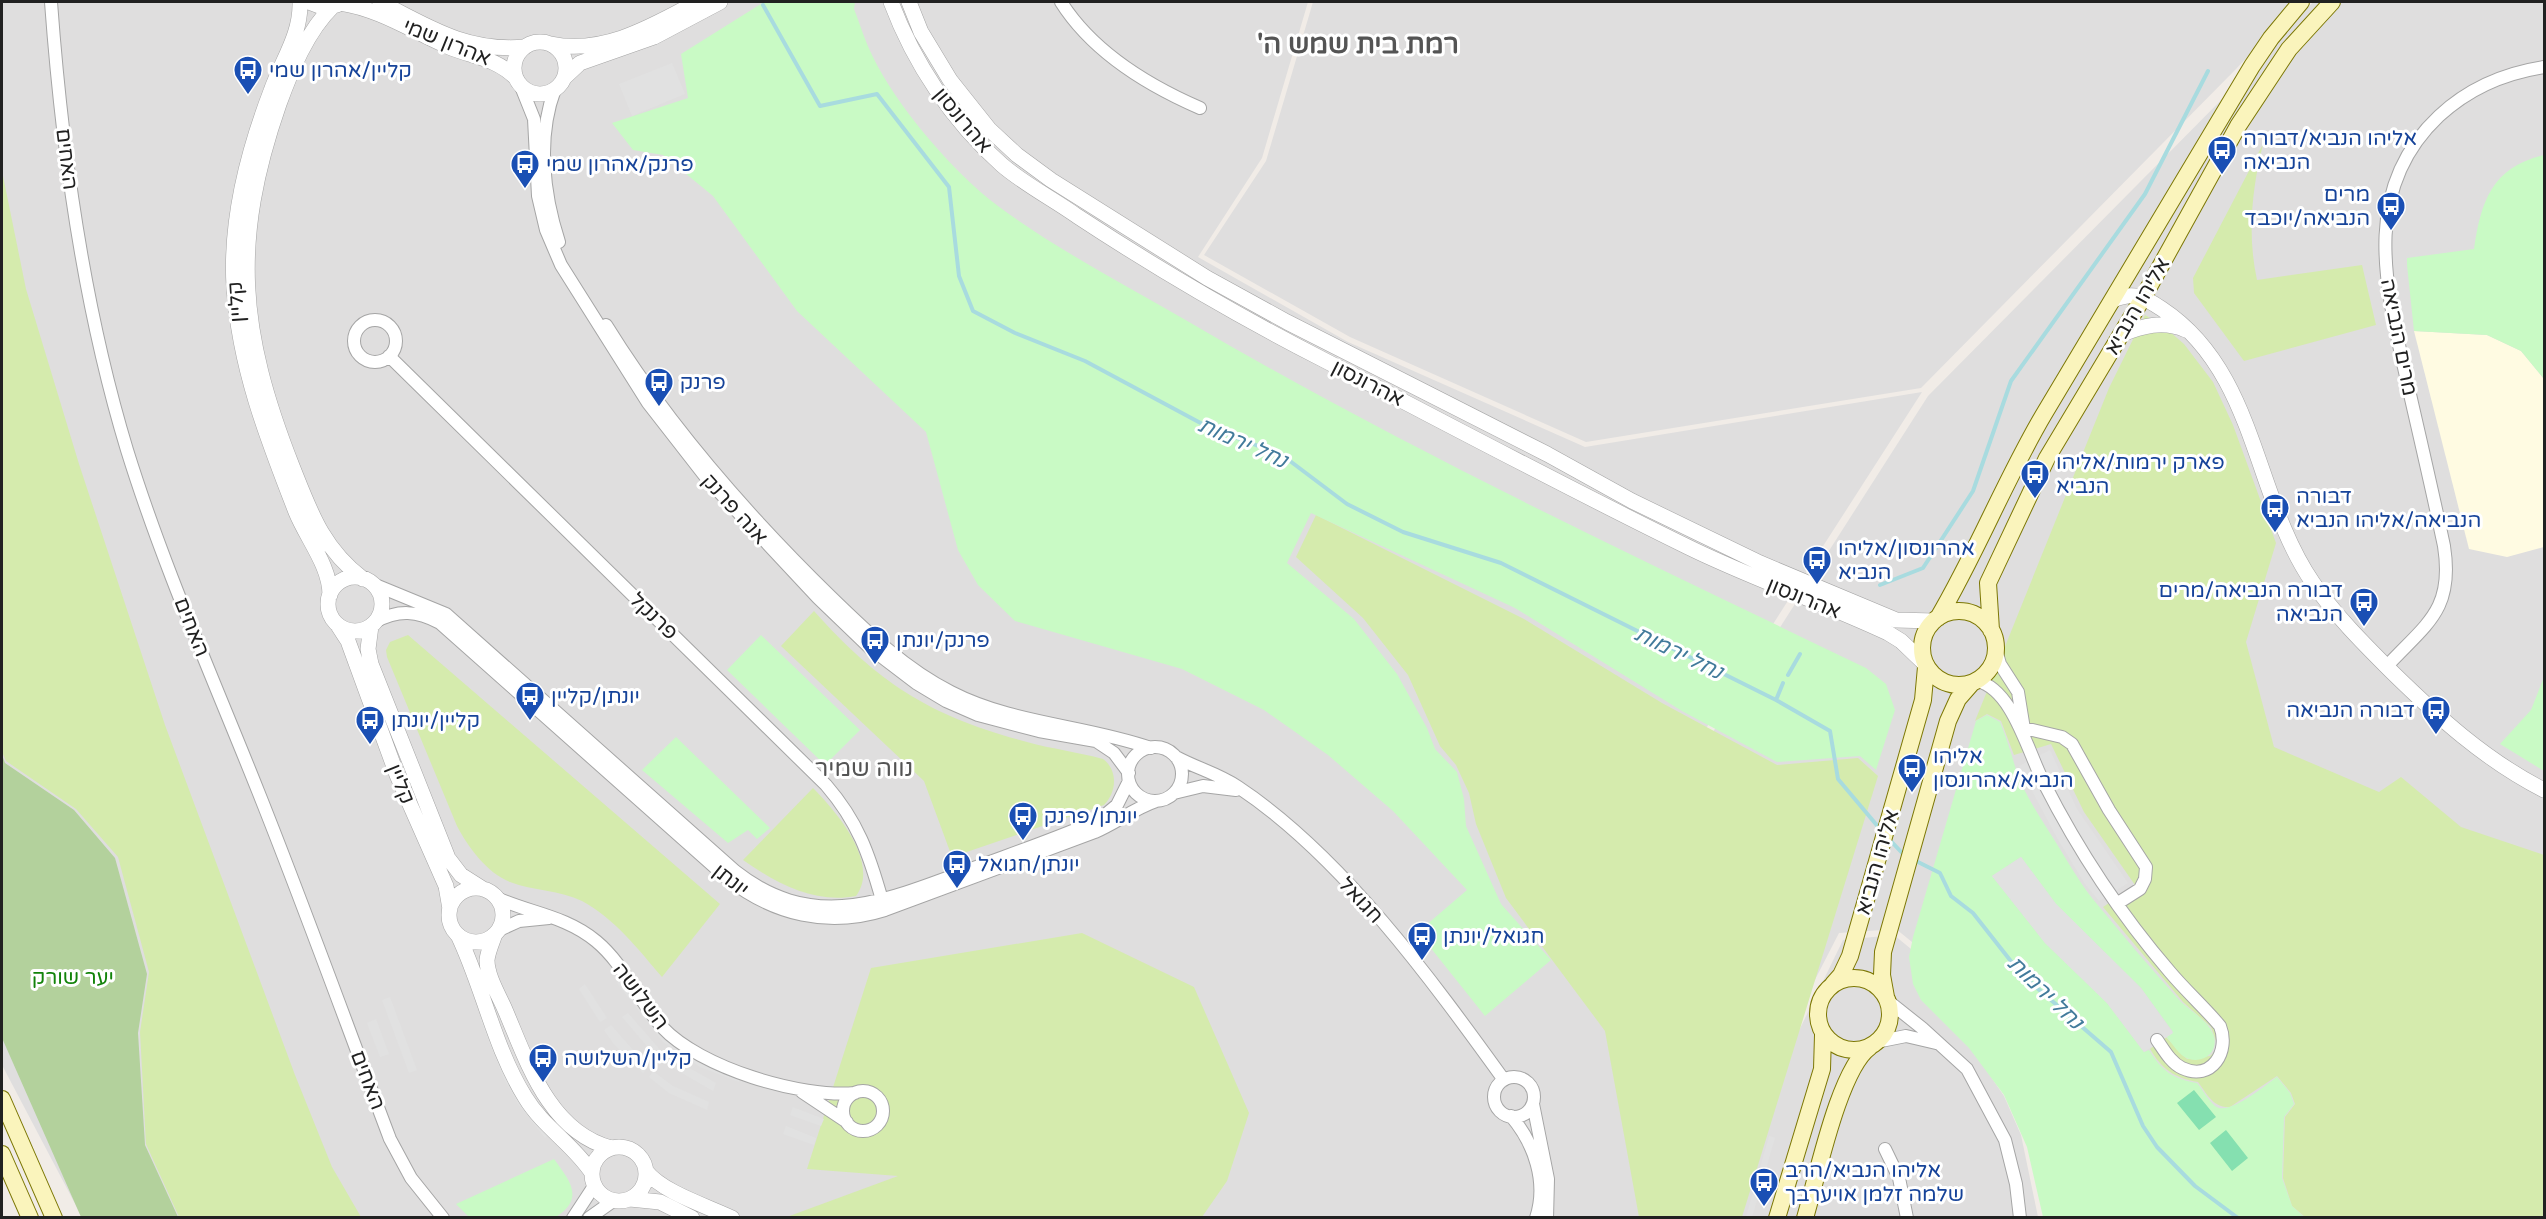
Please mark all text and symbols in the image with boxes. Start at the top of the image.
street label: אהרון שמי [399,14,494,71]
district label: 'רמת בית שמש ה [1257,28,1459,61]
bus stop icon: קליין/אהרון שמי [232,54,264,96]
place label: קליין/אהרון שמי [269,58,412,83]
street label: אהרונסון [928,83,997,158]
place label: אליהו הנביא/דבורה הנביאה [2243,126,2417,175]
street label: האחים [50,127,83,191]
bus stop icon: אליהו הנביא/דבורה הנביאה [2206,134,2238,176]
bus stop icon: פרנק/אהרון שמי [509,148,541,190]
place label: פרנק/אהרון שמי [546,152,694,177]
place label: מרים הנביאה/יוכבד [2245,182,2370,231]
bus stop icon: מרים הנביאה/יוכבד [2375,190,2407,232]
street label: אליהו הנביא [2099,253,2175,360]
street label: מרים הנביאה [2375,276,2422,398]
street label: קליין [223,281,250,323]
street label: אהרונסון [1327,355,1408,412]
bus stop icon: פרנק [643,366,675,408]
place label: פרנק [680,370,726,395]
water label: נחל ירמות [1194,412,1293,475]
place label: פארק ירמות/אליהו הנביא [2056,450,2225,499]
bus stop icon: פארק ירמות/אליהו הנביא [2019,458,2051,500]
street label: אנה פרנק [696,469,773,550]
place label: דבורה הנביאה/אליהו הנביא [2296,484,2481,533]
bus stop icon: דבורה הנביאה/אליהו הנביא [2259,492,2291,534]
place label: אהרונסון/אליהו הנביא [1838,536,1975,585]
bus stop icon: אהרונסון/אליהו הנביא [1801,544,1833,586]
street label: אהרונסון [1763,572,1845,625]
place label: דבורה הנביאה/מרים הנביאה [2159,578,2343,627]
bus stop icon: דבורה הנביאה/מרים הנביאה [2348,586,2380,628]
street label: פרנקל [624,588,683,645]
street label: האחים [168,594,215,660]
water label: נחל ירמות [1630,620,1729,686]
bus stop icon: פרנק/יונתן [859,624,891,666]
place label: פרנק/יונתן [896,628,990,653]
bus stop icon: יונתן/קליין [514,680,546,722]
place label: יונתן/קליין [551,684,640,709]
bus stop icon: דבורה הנביאה [2420,694,2452,736]
place label: דבורה הנביאה [2286,698,2415,723]
bus stop icon: קליין/יונתן [354,704,386,746]
place label: קליין/יונתן [391,708,480,733]
place label: אליהו הנביא/אהרונסון [1933,744,2074,793]
bus stop icon: אליהו הנביא/אהרונסון [1896,752,1928,794]
district label: נווה שמיר [815,754,913,783]
street label: קליין [381,760,420,808]
bus stop icon: יונתן/פרנק [1007,800,1039,842]
place label: יונתן/פרנק [1044,804,1138,829]
street label: אליהו הנביא [1850,806,1904,918]
bus stop icon: יונתן/חגואל [941,848,973,890]
place label: יונתן/חגואל [978,852,1080,877]
street label: יונתן [708,859,754,902]
street label: חגואל [1333,872,1388,928]
bus stop icon: חגואל/יונתן [1406,920,1438,962]
place label: חגואל/יונתן [1443,924,1545,949]
water label: נחל ירמות [2002,950,2090,1037]
street label: השלושה [607,958,674,1035]
park label: יער שורק [32,965,114,990]
bus stop icon: קליין/השלושה [527,1042,559,1084]
place label: קליין/השלושה [564,1046,692,1071]
street label: האחים [345,1047,390,1113]
place label: אליהו הנביא/הרב שלמה זלמן אויערבך [1785,1158,1964,1207]
bus stop icon: אליהו הנביא/הרב שלמה זלמן אויערבך [1748,1166,1780,1208]

